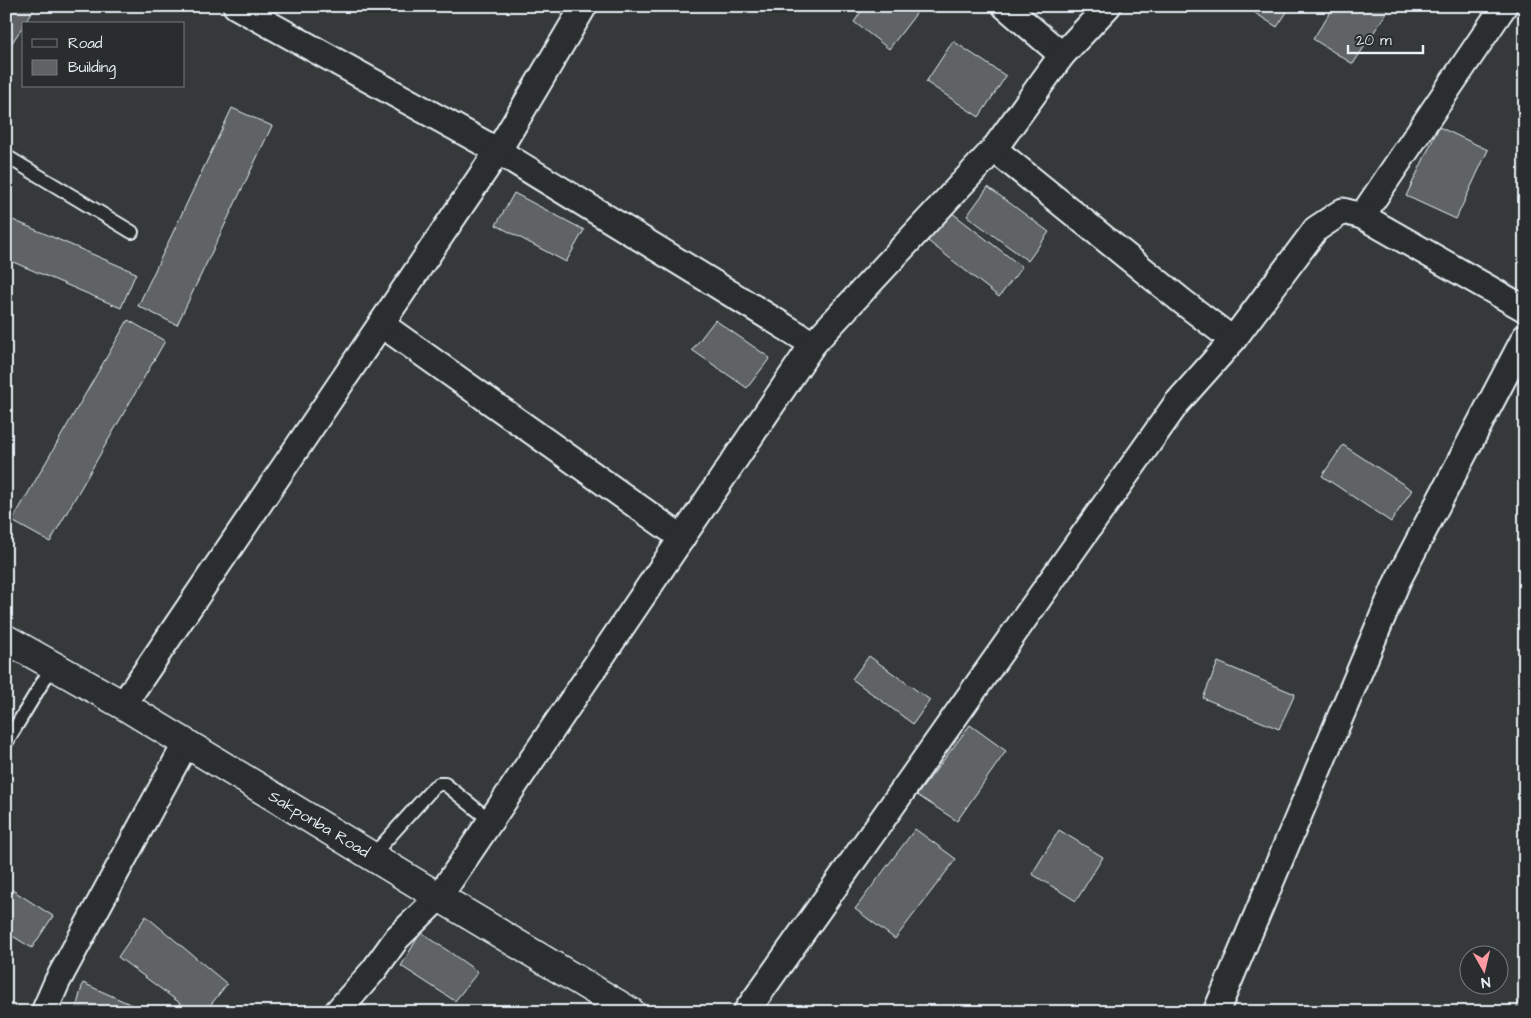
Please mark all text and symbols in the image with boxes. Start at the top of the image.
legend [22,22,185,88]
scale bar [1348,22,1424,54]
text: 20 m [1356,30,1392,51]
text: Road [68,33,103,54]
text: Building [68,57,116,79]
street label: Sakponba Road [264,785,374,863]
north arrow [1458,946,1508,996]
text: N [1480,971,1491,992]

